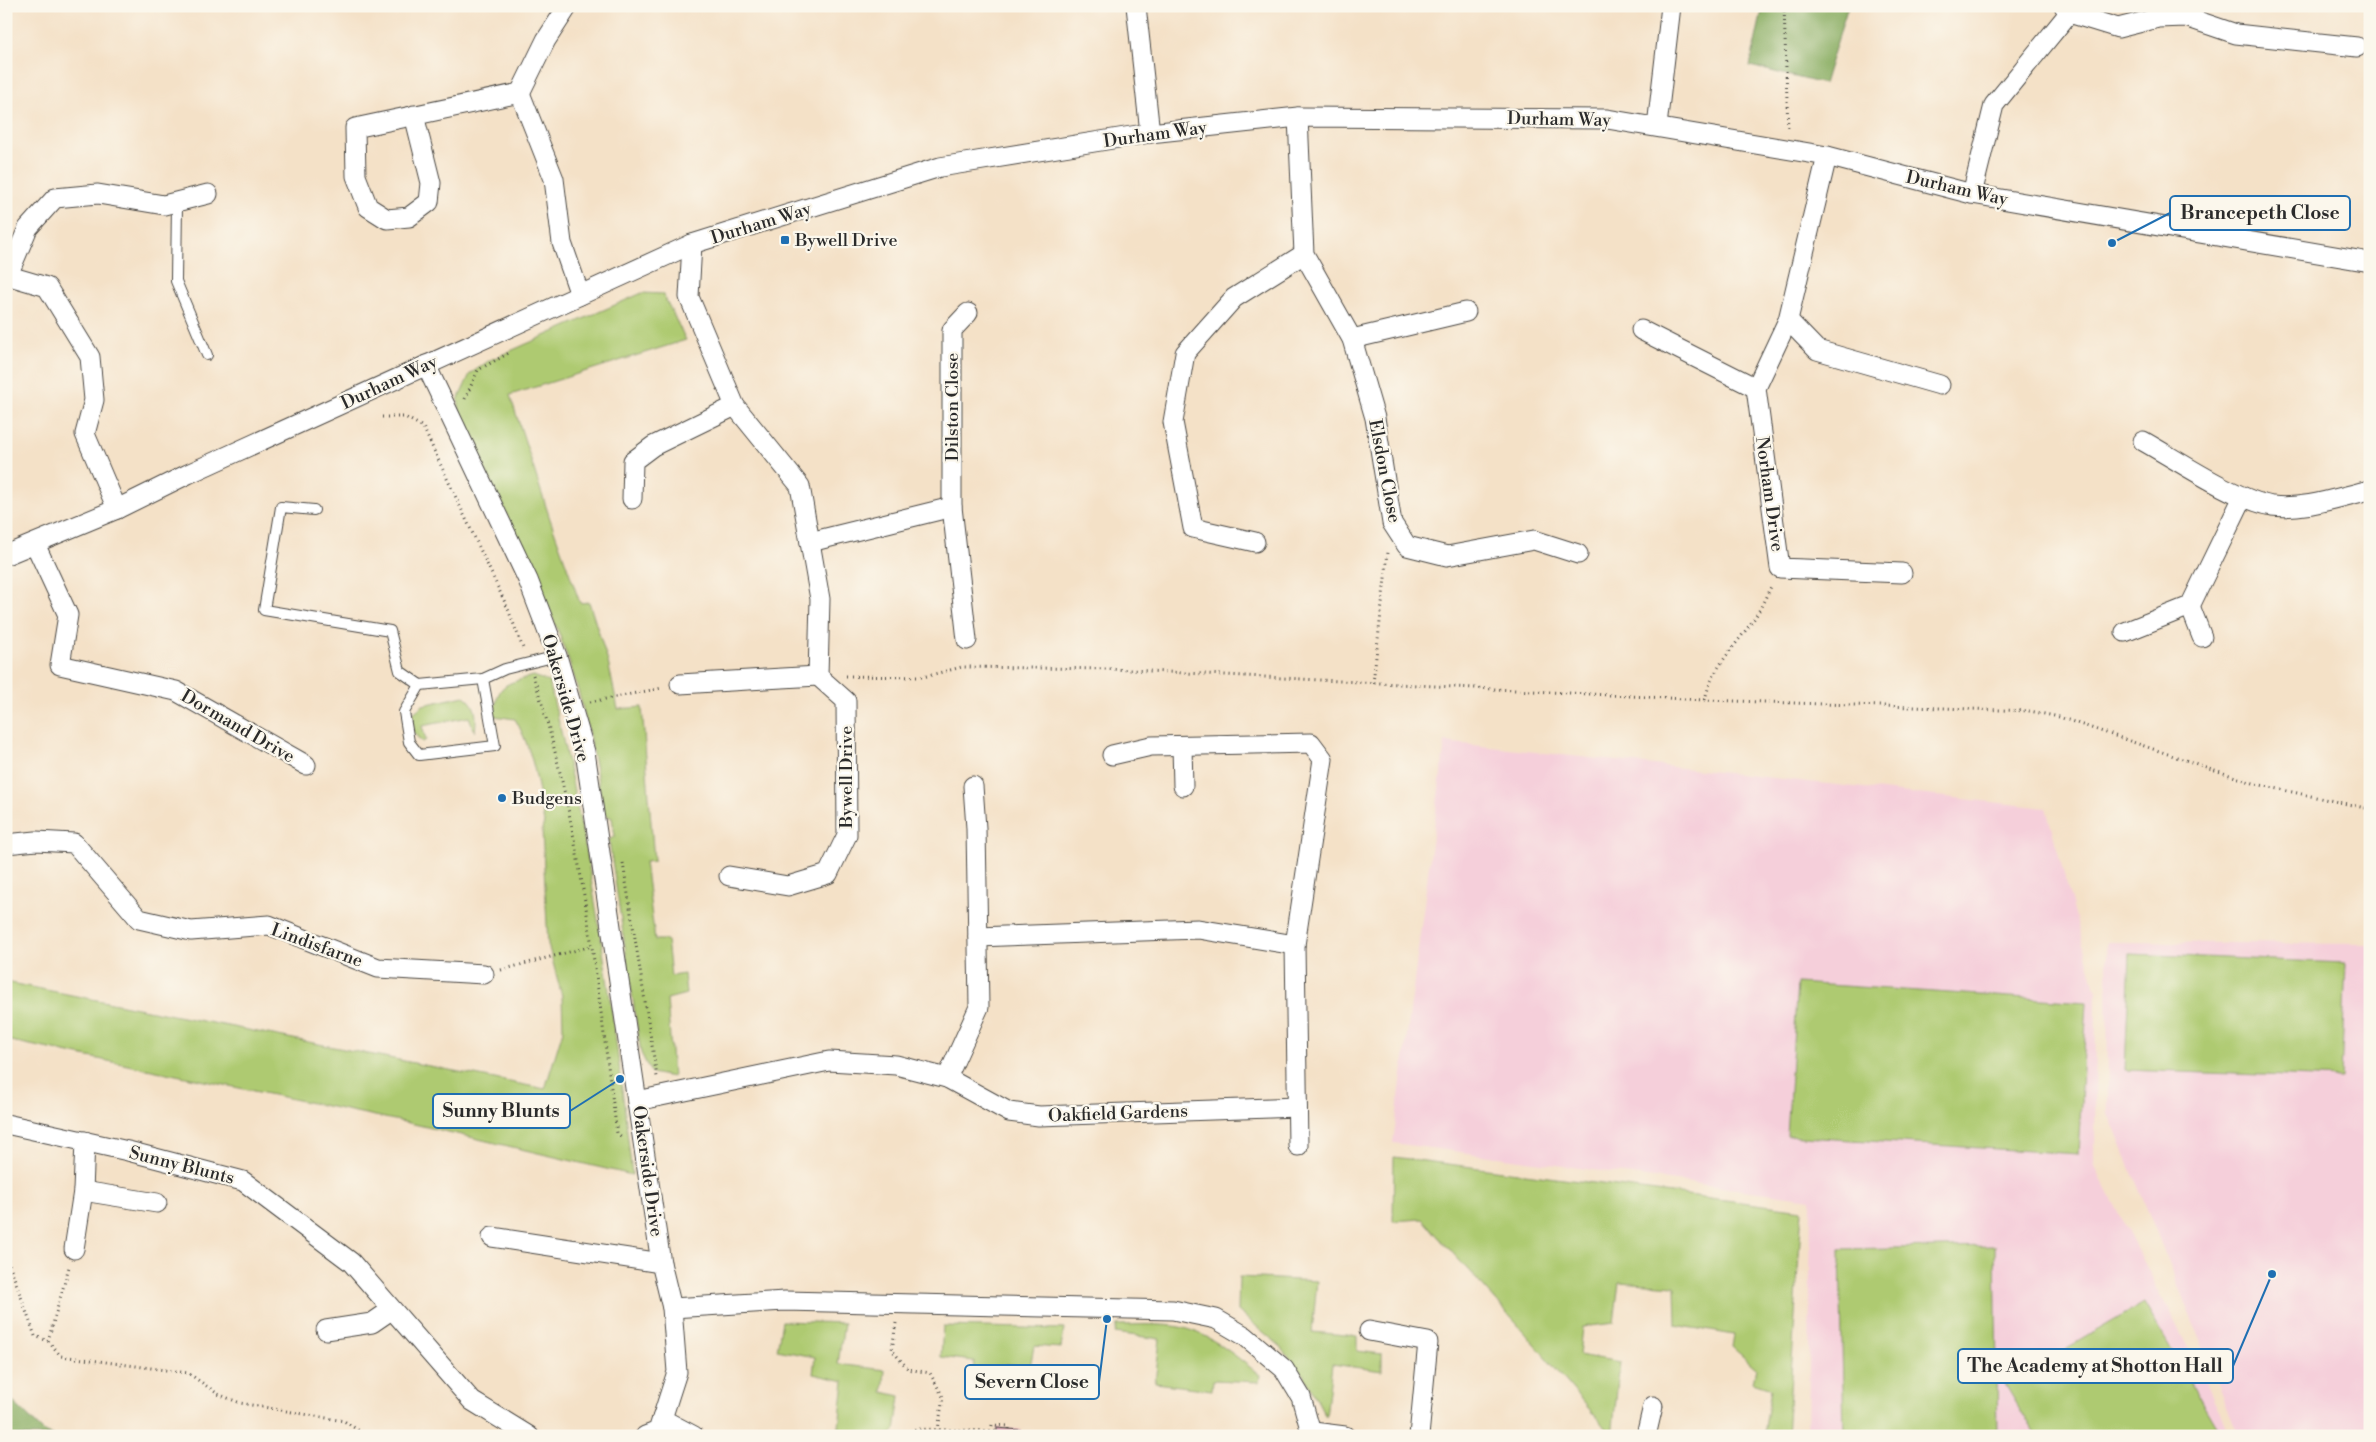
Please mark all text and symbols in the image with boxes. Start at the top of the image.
street label: Durham Way [1507,107,1611,132]
street label: Durham Way [1102,116,1208,153]
street label: Durham Way [1904,166,2010,211]
callout: Brancepeth Close [2170,196,2350,230]
street label: Durham Way [708,197,814,250]
text: Brancepeth Close [2180,201,2340,225]
place label: Bywell Drive [794,229,898,252]
marker: Bywell Drive [779,234,791,246]
street label: Durham Way [337,350,441,415]
street label: Dilston Close [941,353,964,461]
street label: Elsdon Close [1363,417,1406,525]
street label: Norham Drive [1750,435,1789,553]
street label: Oakerside Drive [536,632,595,765]
street label: Dormand Drive [177,685,299,768]
street label: Bywell Drive [835,726,858,829]
place label: Budgens [511,787,582,810]
marker: Budgens [496,792,508,804]
street label: Lindisfarne [268,918,366,973]
callout: Sunny Blunts [433,1094,570,1128]
text: Sunny Blunts [442,1099,560,1123]
street label: Oakfield Gardens [1048,1100,1188,1127]
street label: Oakerside Drive [627,1104,668,1238]
street label: Sunny Blunts [127,1141,237,1190]
callout: The Academy at Shotton Hall [1958,1349,2233,1383]
text: The Academy at Shotton Hall [1967,1354,2223,1378]
callout: Severn Close [965,1365,1099,1399]
text: Severn Close [975,1370,1089,1394]

